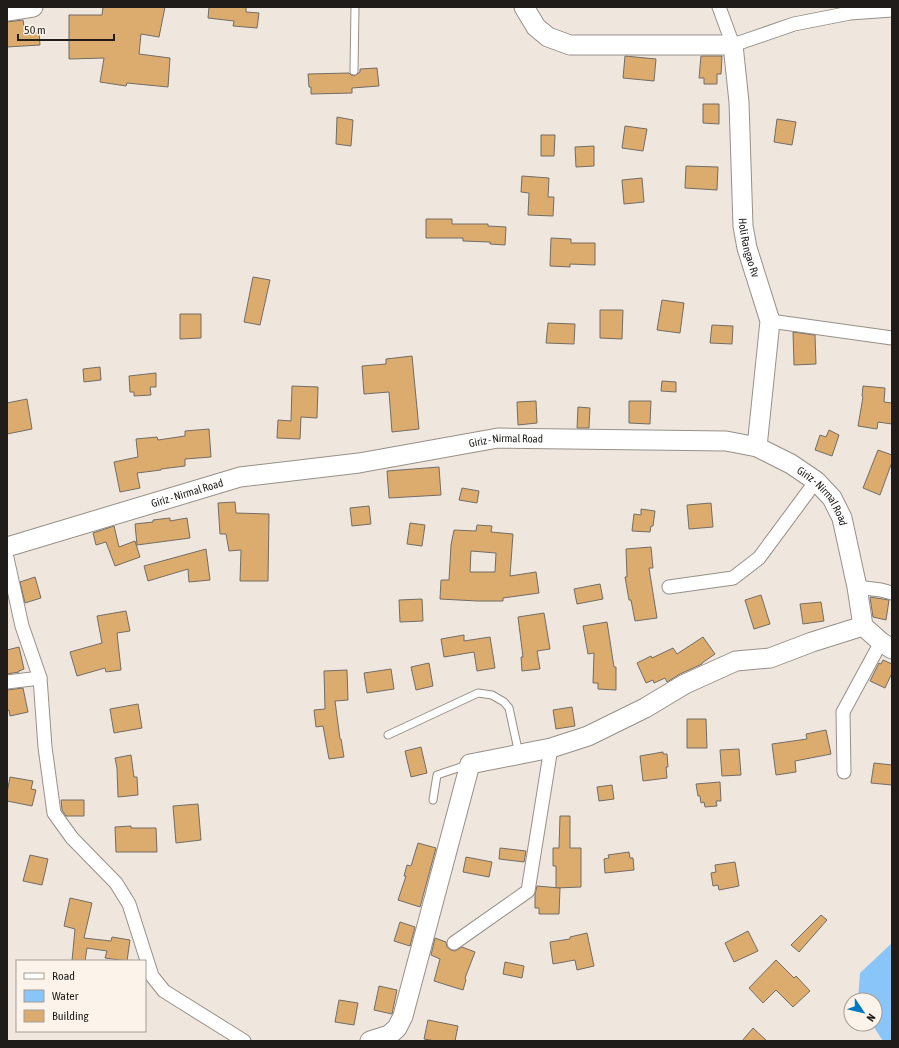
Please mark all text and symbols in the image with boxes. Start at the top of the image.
scale bar [18,16,114,42]
text: 50 m [24,23,46,37]
street label: Holi Rangao Rv [737,218,762,279]
street label: Giriz - Nirmal Road [468,432,543,449]
street label: Giriz - Nirmal Road [795,464,849,527]
street label: Giriz - Nirmal Road [150,476,225,509]
legend [16,960,146,1032]
text: Road [52,969,75,983]
text: Water [52,989,79,1003]
north arrow [843,992,883,1032]
text: Building [52,1009,90,1023]
text: N [864,1012,878,1024]

